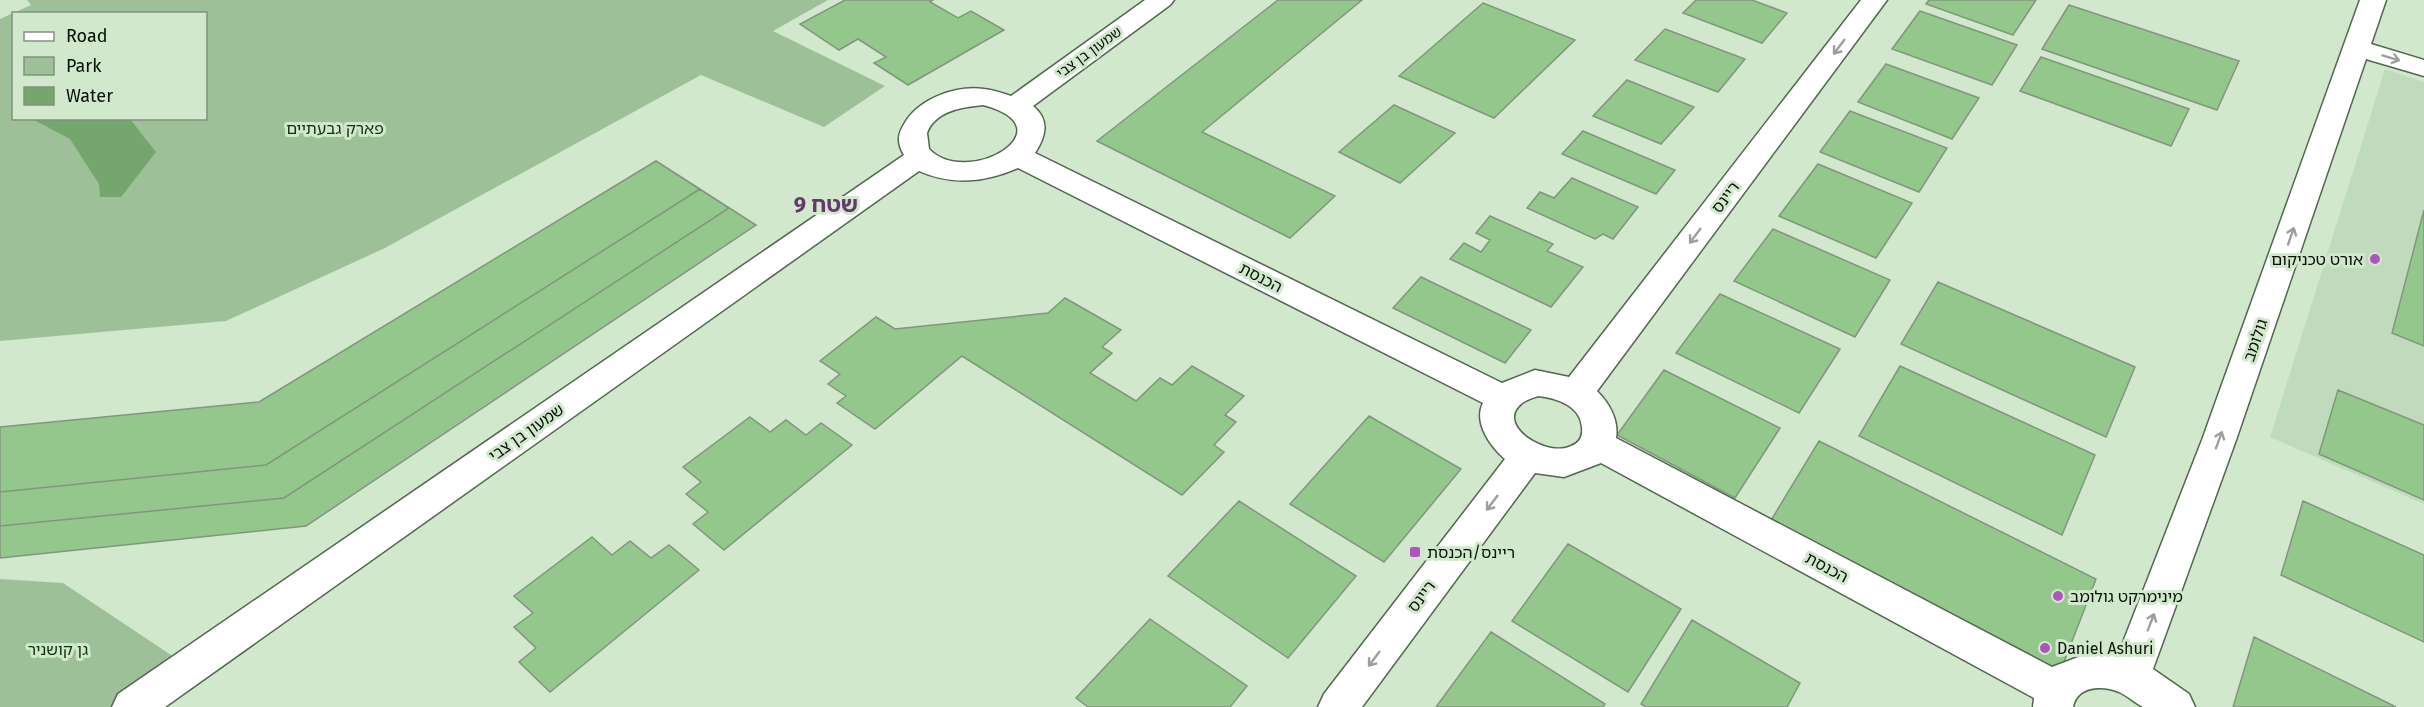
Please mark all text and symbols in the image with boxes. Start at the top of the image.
legend [12,12,207,120]
street label: שמעון בן צבי [1053,23,1125,82]
text: Road [66,25,108,47]
one-way arrow [1832,39,1845,55]
one-way arrow [2381,53,2400,64]
text: Park [66,55,102,77]
text: Water [66,85,113,107]
park label: פארק גבעתיים [286,119,384,138]
street label: ריינס [1708,178,1743,217]
district label: שטח 9 [794,191,858,218]
one-way arrow [1689,227,1702,243]
one-way arrow [2287,227,2298,246]
place label: אורט טכניקום [2271,250,2363,269]
marker: אורט טכניקום [2368,252,2382,266]
street label: הכנסת [1236,259,1285,296]
street label: גולומב [2239,316,2272,364]
street label: שמעון בן צבי [485,400,567,465]
one-way arrow [2215,431,2226,449]
one-way arrow [1485,495,1498,511]
place label: ריינס/הכנסת [1427,543,1515,562]
marker: ריינס/הכנסת [1408,545,1422,559]
street label: הכנסת [1802,548,1851,587]
street label: ריינס [1404,577,1439,616]
place label: מינימרקט גולומב [2070,587,2183,606]
marker: מינימרקט גולומב [2051,589,2065,603]
one-way arrow [2146,613,2157,632]
place label: Daniel Ashuri [2057,639,2153,658]
park label: גן קושניר [28,640,88,659]
marker: Daniel Ashuri [2038,641,2052,655]
one-way arrow [1368,650,1380,666]

